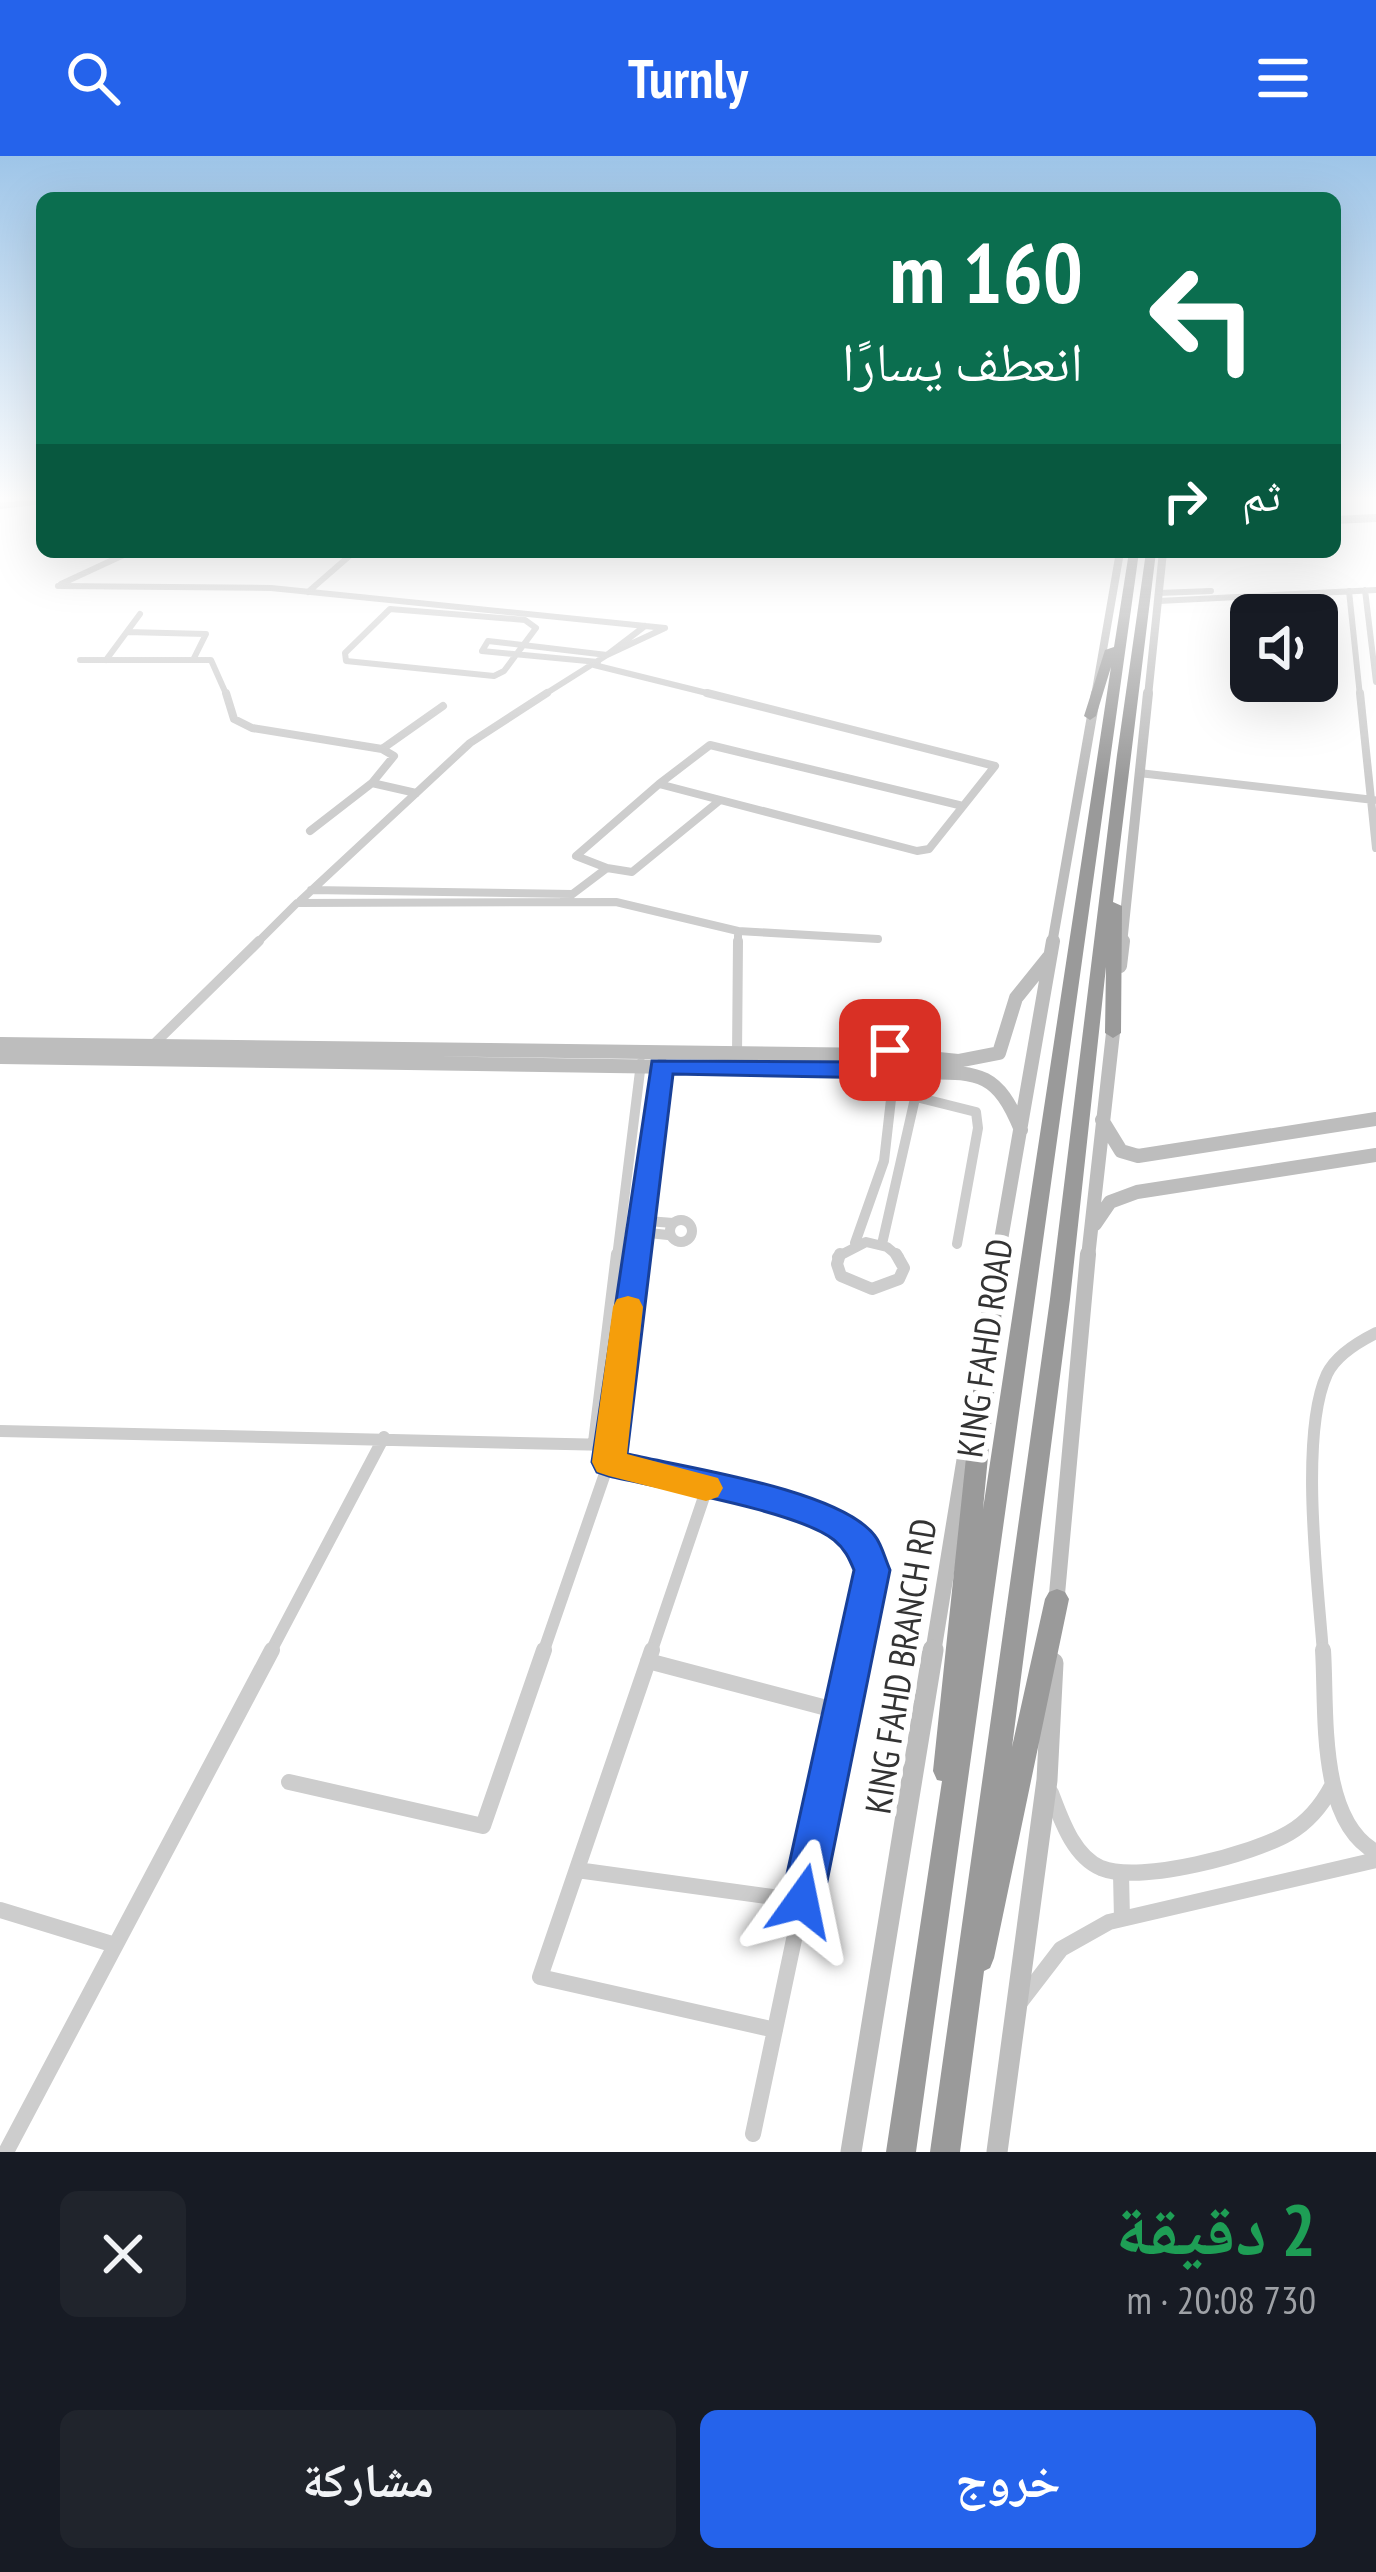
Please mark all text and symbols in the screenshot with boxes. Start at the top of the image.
text: Turnly [628,43,748,113]
icon: search [60,45,126,111]
icon: menu [1250,45,1316,111]
text: 160 m [890,217,1083,326]
icon: left [1125,240,1281,396]
text: انعطف يسارًا [842,326,1083,396]
text: ثم [1242,465,1281,523]
icon: right [1152,468,1218,534]
map controls [1230,594,1338,702]
button: sound [1230,594,1338,702]
pin [839,999,941,1101]
icon: arrive [857,1017,923,1083]
street label: KING FAHD ROAD [945,1236,1023,1460]
street label: KING FAHD BRANCH RD [853,1515,947,1817]
position arrow [739,1838,865,1964]
text: 2 دقيقة [1116,2182,1316,2275]
button: close [60,2191,186,2317]
text: 730 m · 20:08 [1127,2274,1316,2325]
button: مشاركة [60,2410,676,2548]
button: خروج [700,2410,1316,2548]

